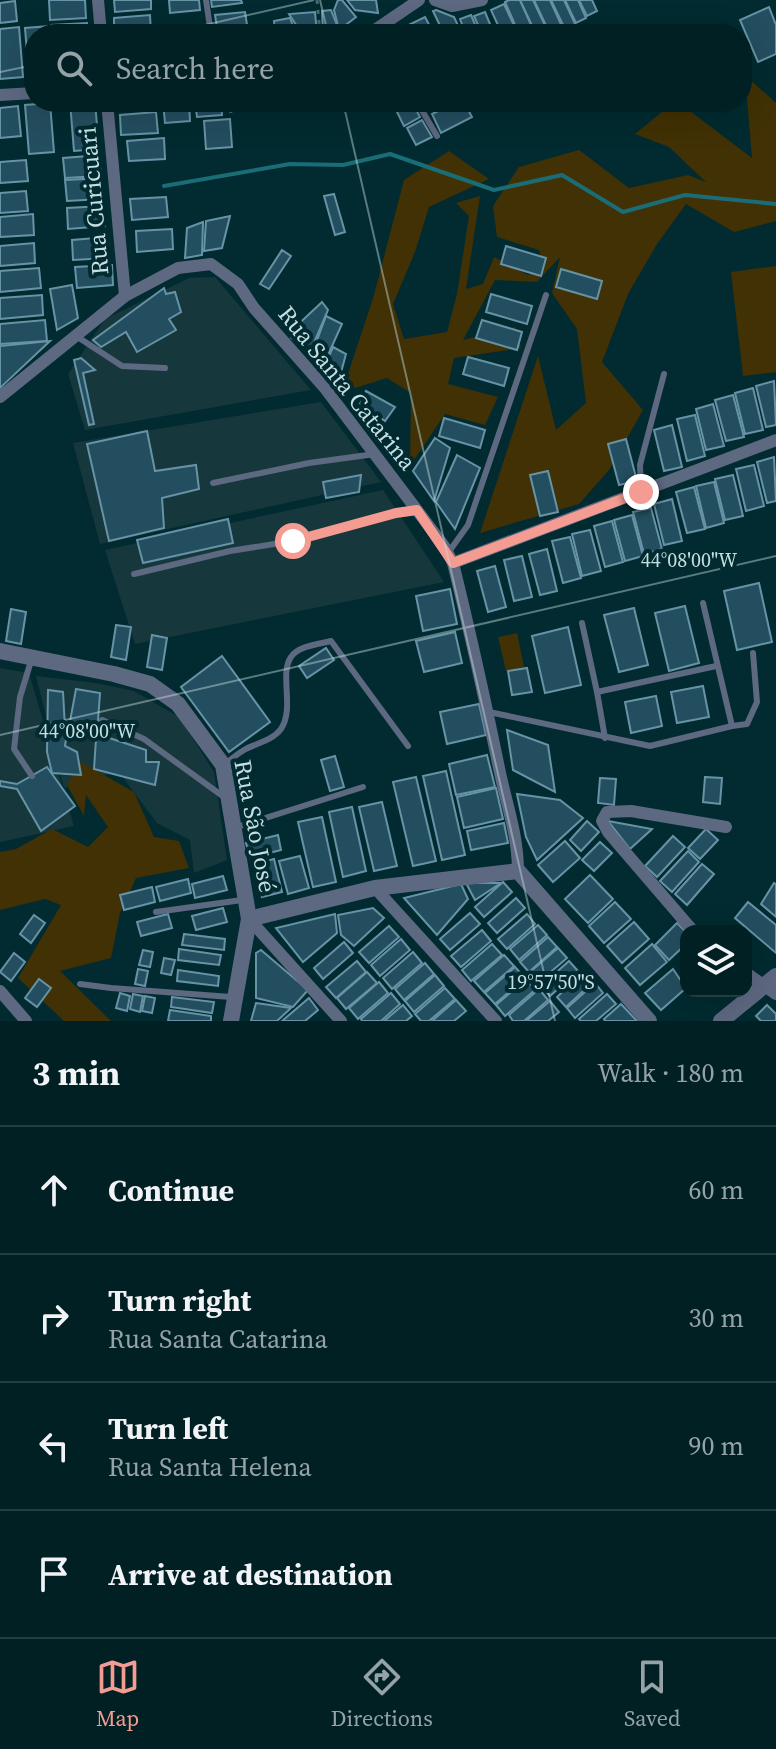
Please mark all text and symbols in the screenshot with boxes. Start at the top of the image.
search box [24,24,752,112]
icon: search [52,46,96,90]
text: Search here [116,48,274,89]
street label: Rua Curicuari [71,126,116,276]
street label: Rua Santa Catarina [271,298,425,478]
route end [623,474,659,510]
route start [275,523,311,559]
text: 44°08'00"W [641,546,738,574]
text: 44°08'00"W [39,717,136,745]
street label: Rua São José [226,757,285,895]
map controls [680,925,752,997]
button: layers [680,925,752,997]
text: 19°57'50"S [507,968,595,996]
text: 3 min [32,1050,120,1096]
text: Walk · 180 m [597,1055,744,1091]
icon: ahead [32,1168,76,1212]
text: Continue [108,1170,234,1211]
text: 60 m [689,1172,744,1208]
text: Turn right [108,1280,251,1321]
icon: right [32,1296,76,1340]
text: 30 m [689,1300,744,1336]
text: Rua Santa Catarina [108,1321,328,1357]
text: Turn left [108,1408,228,1449]
icon: left [32,1424,76,1468]
text: 90 m [689,1428,744,1464]
text: Rua Santa Helena [108,1449,312,1485]
icon: arrive [32,1552,76,1596]
text: Arrive at destination [108,1554,393,1595]
tab: Map [96,1655,140,1733]
tab: Directions [331,1655,433,1733]
tab: Saved [624,1655,680,1733]

